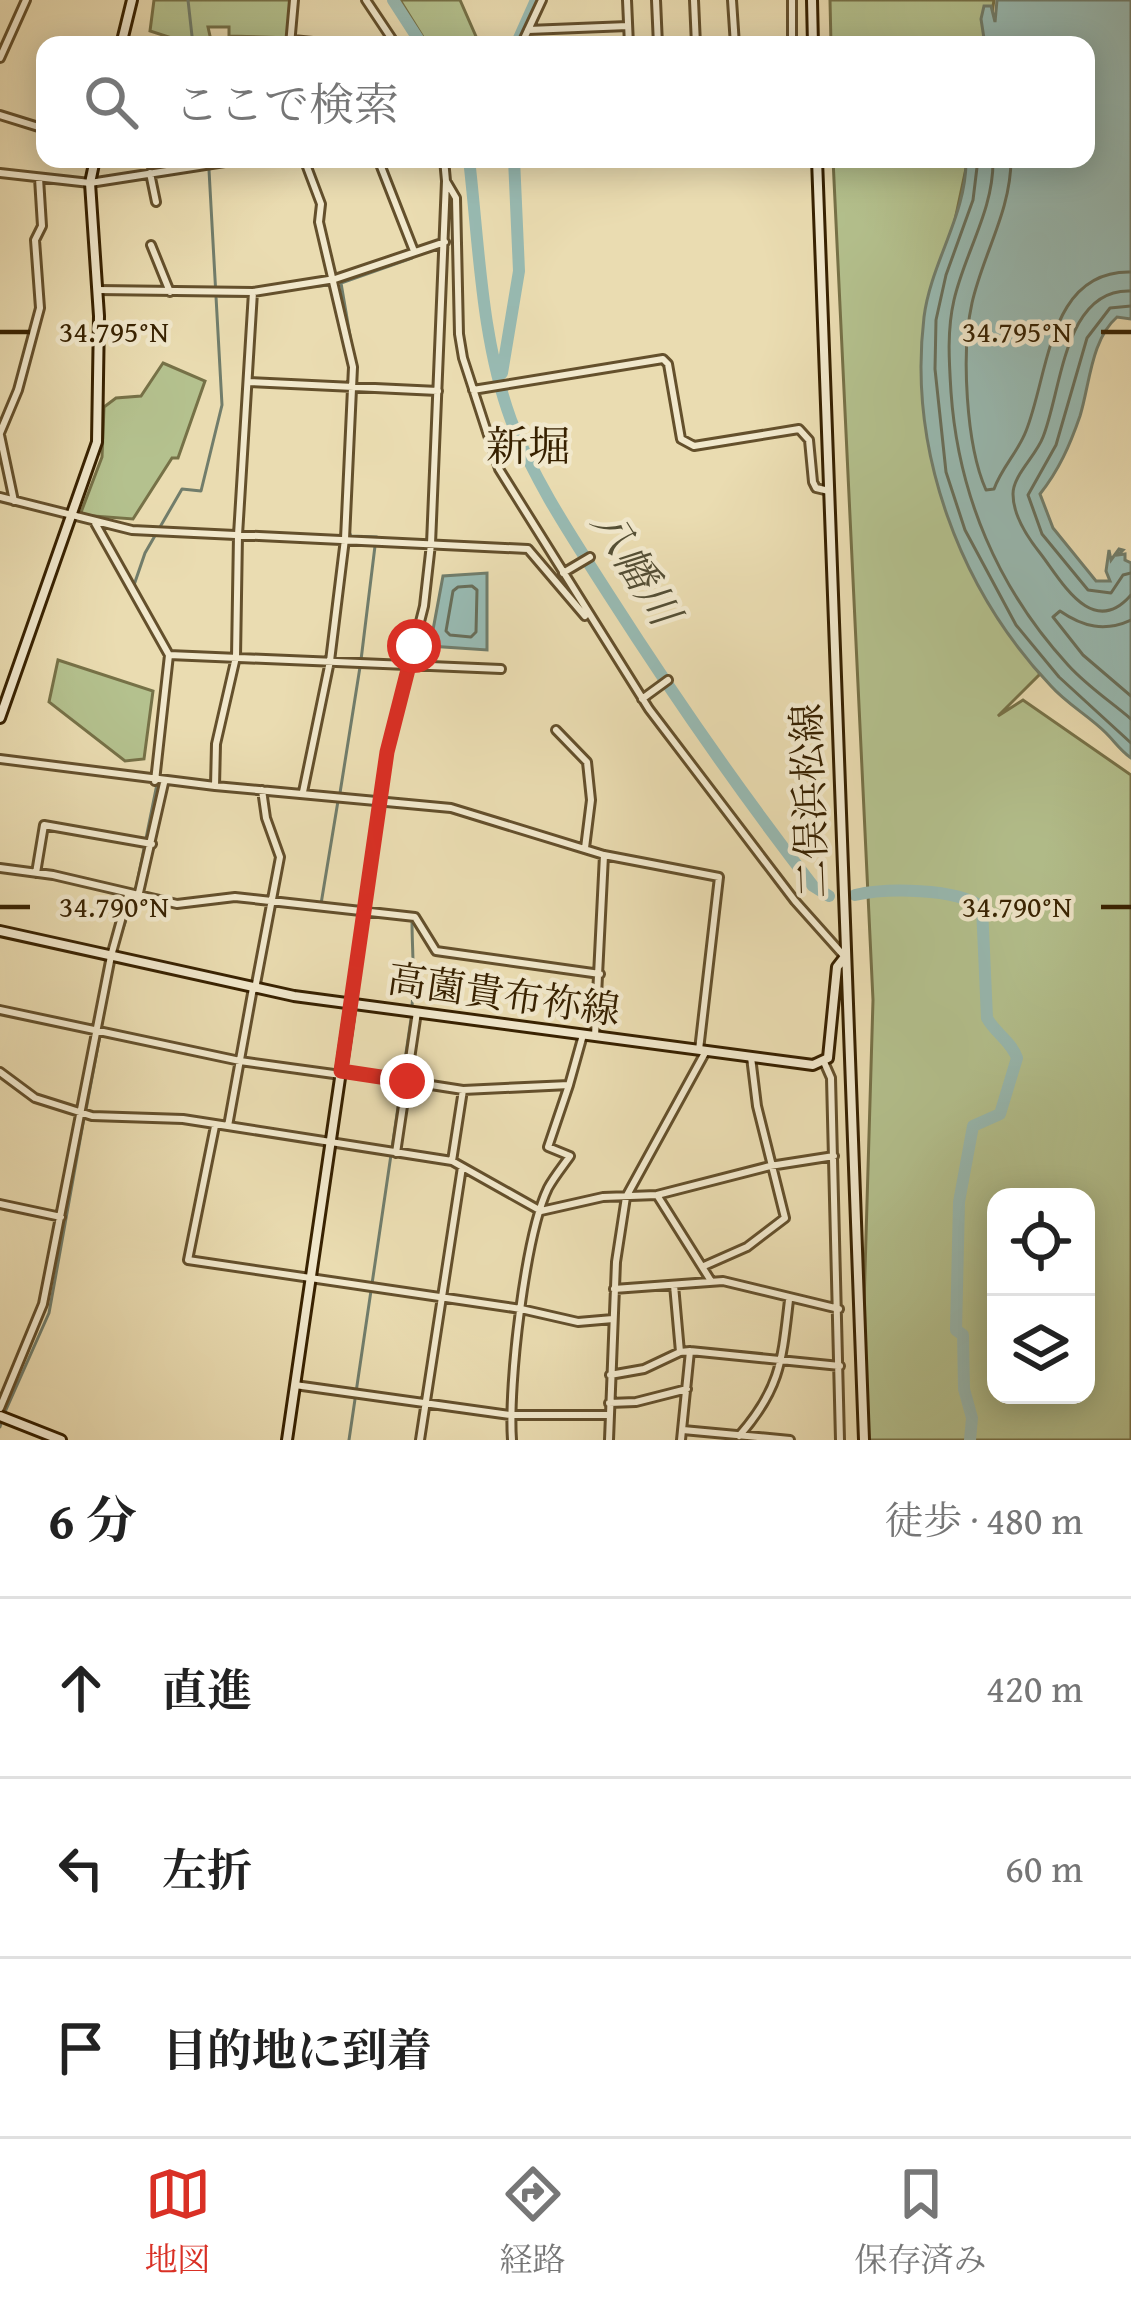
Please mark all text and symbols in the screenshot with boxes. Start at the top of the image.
search box [36,36,1095,168]
icon: search [78,69,144,135]
text: ここで検索 [174,71,399,136]
text: 34.795°N [59,309,169,353]
text: 34.795°N [962,309,1072,353]
district label: 新堀 [486,415,570,476]
water label: 八幡川 [577,497,698,640]
route start [387,619,441,673]
street label: 二俣浜松線 [777,703,840,899]
text: 34.790°N [59,884,169,928]
text: 34.790°N [962,884,1072,928]
street label: 高薗貴布祢線 [384,949,624,1038]
route end [380,1054,434,1108]
map controls [987,1188,1095,1404]
button: locate [987,1188,1095,1296]
button: layers [987,1296,1095,1404]
text: 6 分 [48,1482,137,1557]
text: 徒歩 · 480 m [885,1491,1083,1548]
icon: ahead [48,1655,114,1721]
text: 直進 [162,1657,252,1722]
text: 420 m [986,1659,1083,1716]
icon: left [48,1835,114,1901]
text: 左折 [162,1837,252,1902]
text: 60 m [1005,1839,1083,1896]
icon: arrive [48,2015,114,2081]
text: 目的地に到着 [162,2017,432,2082]
tab: 地図 [145,2161,211,2283]
tab: 経路 [500,2161,566,2283]
tab: 保存済み [855,2161,987,2283]

